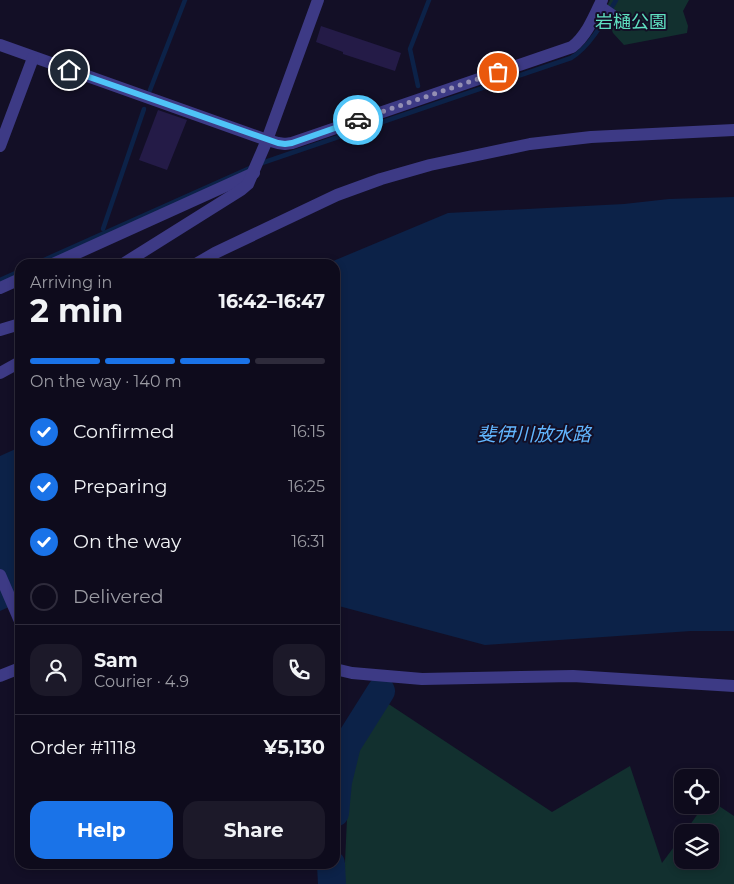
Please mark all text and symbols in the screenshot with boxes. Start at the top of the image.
park label: 岩樋公園 [595,11,667,33]
pin [48,49,90,91]
pin [477,51,519,93]
icon: home [55,56,83,84]
icon: bag [484,58,512,86]
courier [333,95,383,145]
icon: car [344,106,372,134]
text: Arriving in [30,273,112,292]
text: 16:42–16:47 [219,290,325,313]
text: 2 min [30,291,123,330]
text: On the way · 140 m [30,372,182,391]
icon: check [30,418,58,446]
text: Confirmed [73,420,174,443]
text: 16:15 [291,422,325,441]
water label: 斐伊川放水路 [477,423,593,446]
icon: check [30,473,58,501]
text: Preparing [73,475,168,498]
text: 16:25 [288,477,325,496]
icon: check [30,528,58,556]
text: On the way [73,530,181,553]
text: 16:31 [291,532,325,551]
text: Delivered [73,585,164,608]
button: person [30,644,82,696]
button: phone [273,644,325,696]
text: Sam [94,649,138,672]
text: Courier · 4.9 [94,672,189,691]
text: Order #1118 [30,736,136,759]
text: ¥5,130 [263,736,325,759]
map controls [674,769,719,869]
button: locate [674,769,719,814]
button: Help [30,801,173,859]
button: Share [183,801,325,859]
button: layers [674,824,719,869]

